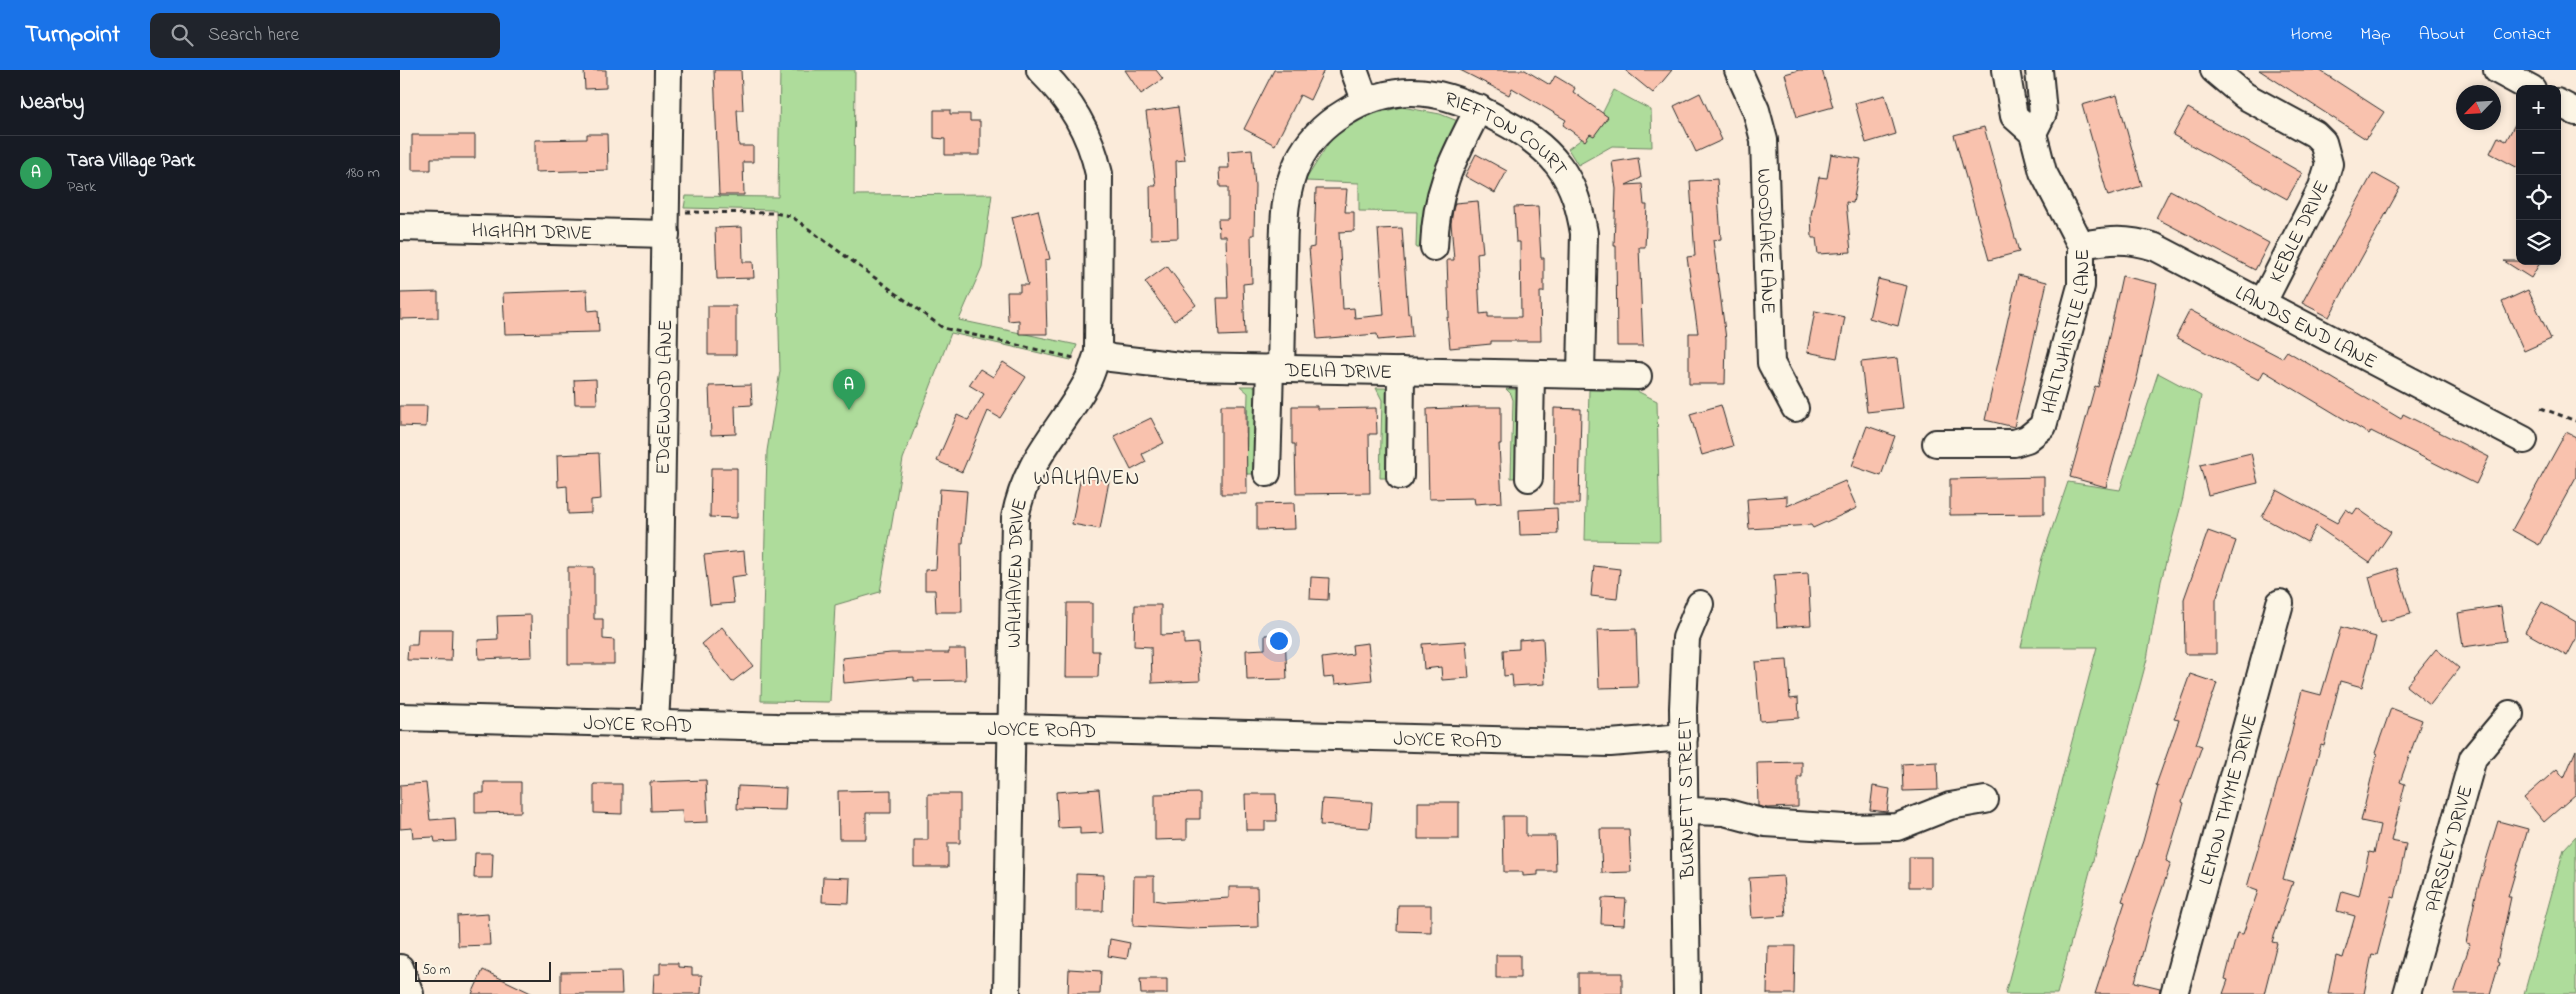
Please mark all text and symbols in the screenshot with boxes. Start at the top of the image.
search box [150,13,500,58]
text: Turnpoint [25,18,120,53]
icon: search [168,21,196,49]
text: Search here [208,22,299,49]
text: Home [2291,22,2332,48]
text: Map [2360,22,2391,48]
text: About [2419,22,2465,48]
text: Contact [2493,22,2551,48]
street label: RIEFTON COURT [1441,85,1574,183]
north arrow [2456,85,2501,130]
map controls [2516,85,2561,265]
button: + [2516,85,2561,130]
text: Nearby [20,88,84,118]
button: − [2516,130,2561,175]
text: Tara Village Park [67,148,195,175]
text: A [31,161,41,185]
text: 180 m [346,161,380,185]
street label: WOODLAKE LANE [1748,168,1781,314]
text: Park [67,175,96,199]
button: locate [2516,175,2561,220]
street label: KEBLE DRIVE [2263,176,2338,288]
street label: HIGHAM DRIVE [471,217,593,249]
button: layers [2516,220,2561,265]
street label: HALTWHISTLE LANE [2035,249,2098,418]
street label: LANDS END LANE [2229,279,2381,378]
street label: EDGEWOOD LANE [650,319,681,475]
street label: DELIA DRIVE [1284,357,1392,388]
pin: A [833,369,865,410]
district label: WALHAVEN [1034,464,1140,494]
street label: WALHAVEN DRIVE [1001,495,1036,648]
your location [1266,628,1292,654]
street label: JOYCE ROAD [583,710,693,742]
street label: LEMON THYME DRIVE [2192,711,2266,888]
street label: JOYCE ROAD [987,716,1097,747]
street label: BURNETT STREET [1672,717,1703,880]
street label: JOYCE ROAD [1393,726,1502,757]
street label: PARSLEY DRIVE [2418,782,2482,916]
scale bar [415,959,551,982]
text: 50 m [422,960,450,981]

